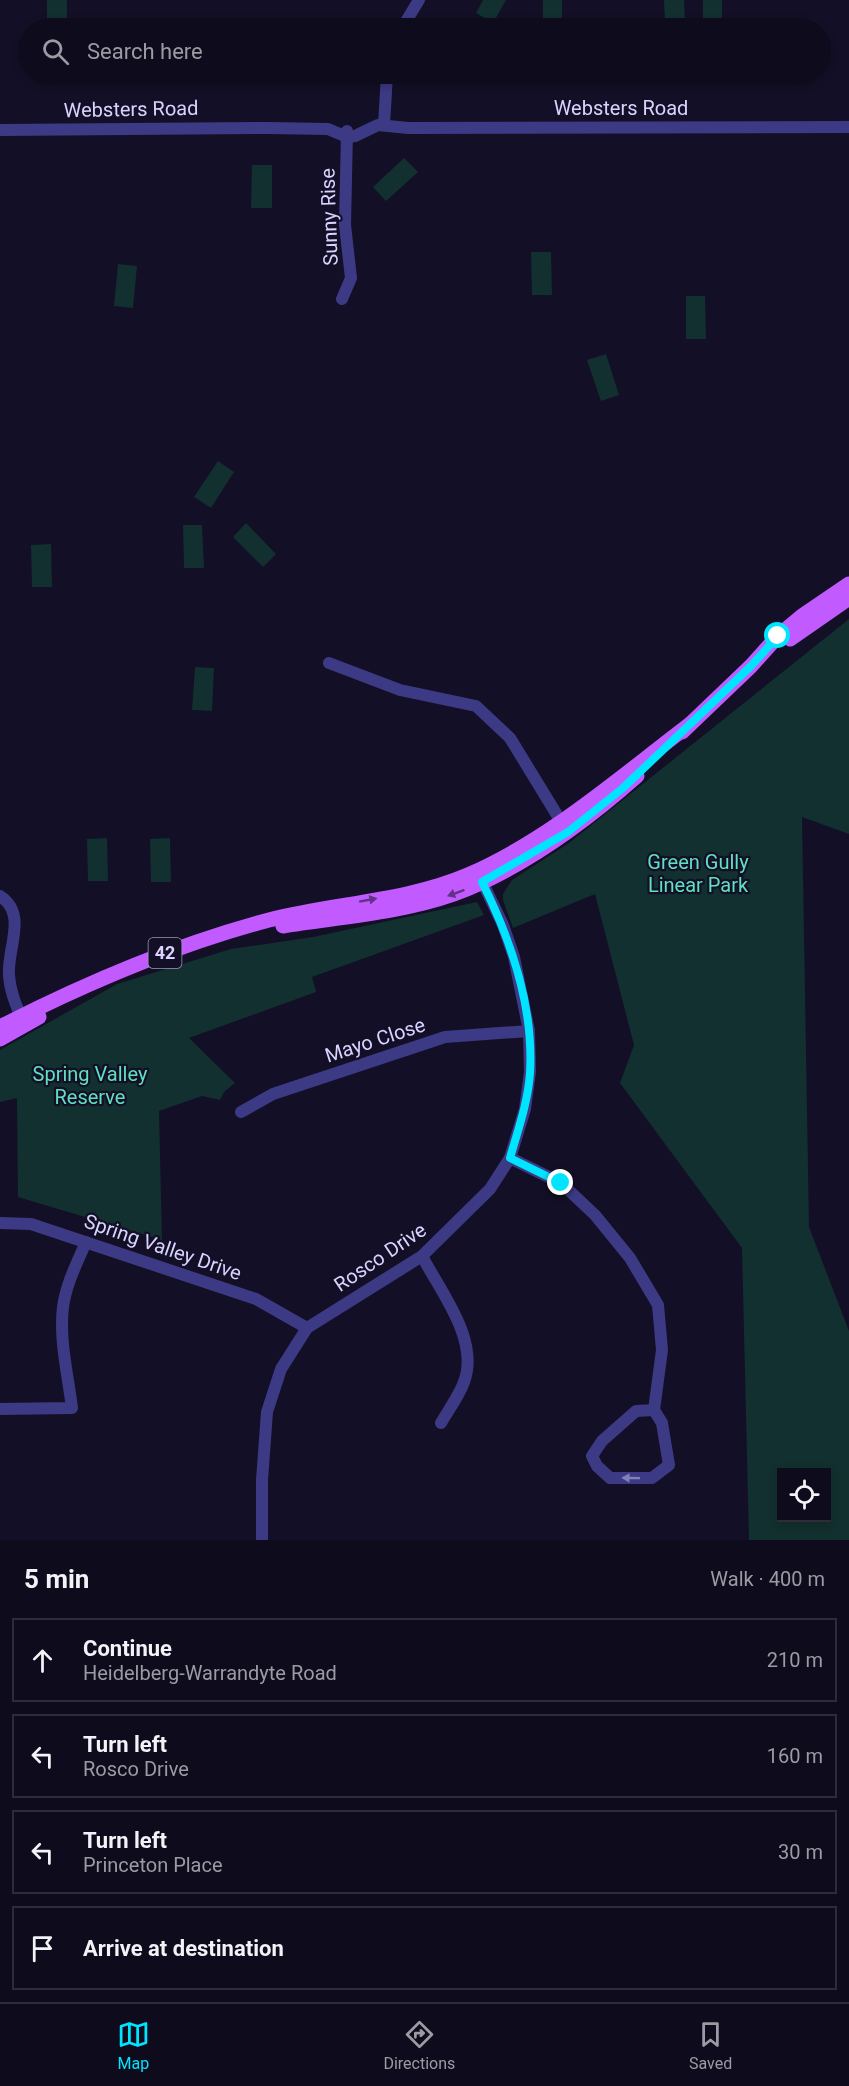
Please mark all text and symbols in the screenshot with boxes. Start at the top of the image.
search box [18,18,831,84]
icon: search [39,35,72,68]
text: Search here [87,39,203,64]
street label: Websters Road [63,96,199,122]
street label: Websters Road [554,96,688,120]
street label: Sunny Rise [315,168,343,266]
route start [764,622,790,648]
park label: Green Gully Linear Park [647,850,749,897]
one-way arrow [447,888,465,898]
one-way arrow [359,896,378,905]
road number: 42 [148,938,182,968]
street label: Mayo Close [322,1013,428,1067]
park label: Spring Valley Reserve [33,1062,148,1109]
route end [547,1169,573,1195]
street label: Spring Valley Drive [81,1209,245,1285]
street label: Rosco Drive [329,1217,431,1297]
map controls [777,1468,831,1522]
button: locate [777,1468,831,1522]
one-way arrow [622,1473,641,1483]
text: 5 min [24,1564,89,1594]
text: Walk · 400 m [710,1567,825,1591]
text: Continue [83,1636,172,1661]
icon: ahead [26,1644,59,1677]
text: 210 m [767,1648,823,1672]
text: Heidelberg-Warrandyte Road [83,1661,337,1685]
text: Turn left [83,1732,167,1757]
icon: left [26,1740,59,1773]
text: 160 m [767,1744,823,1768]
text: Rosco Drive [83,1757,189,1781]
text: Turn left [83,1828,167,1853]
icon: left [26,1836,59,1869]
text: 30 m [778,1840,823,1864]
text: Princeton Place [83,1853,223,1877]
icon: arrive [26,1932,59,1965]
text: Arrive at destination [83,1936,284,1961]
tab: Map [117,2018,150,2073]
tab: Directions [383,2018,455,2073]
tab: Saved [689,2018,732,2073]

